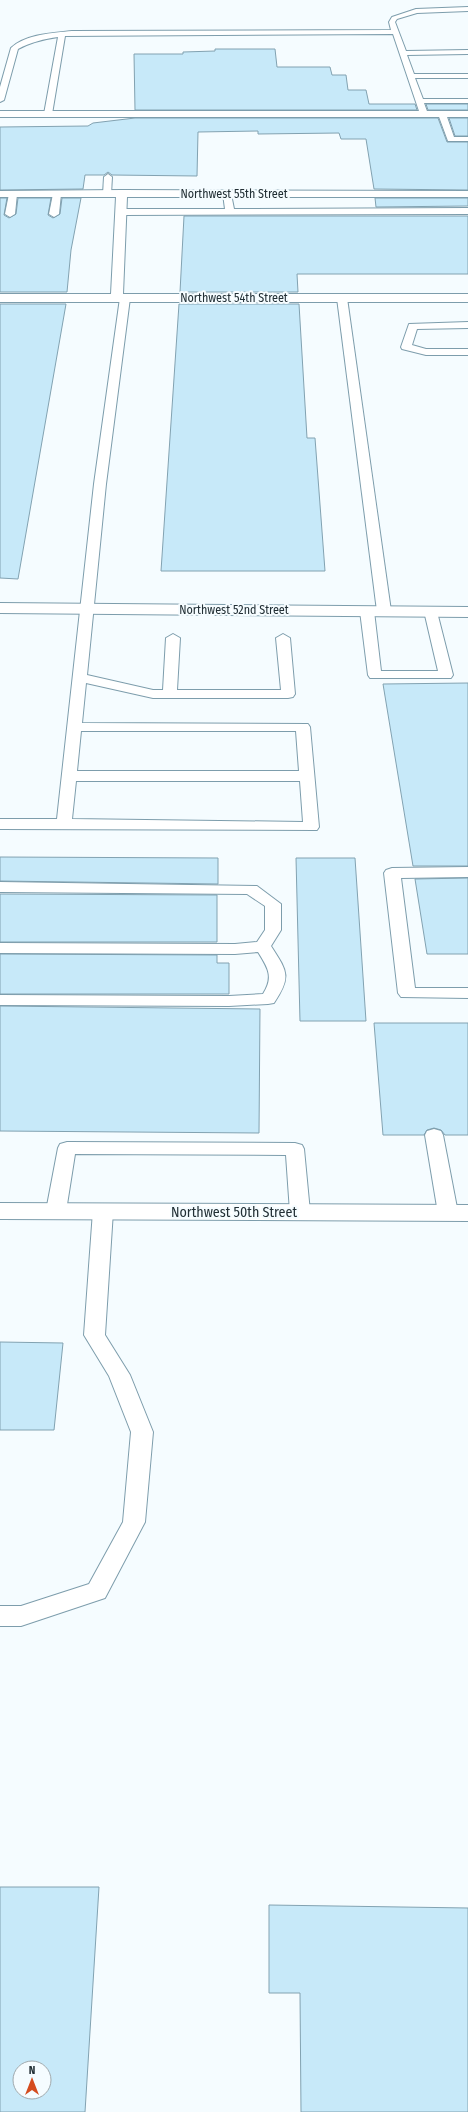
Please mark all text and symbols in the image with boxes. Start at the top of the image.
street label: Northwest 55th Street [180,187,288,201]
street label: Northwest 54th Street [180,291,288,305]
street label: Northwest 52nd Street [179,603,289,617]
street label: Northwest 50th Street [171,1204,297,1221]
north arrow [12,2060,52,2100]
text: N [29,2064,35,2077]

